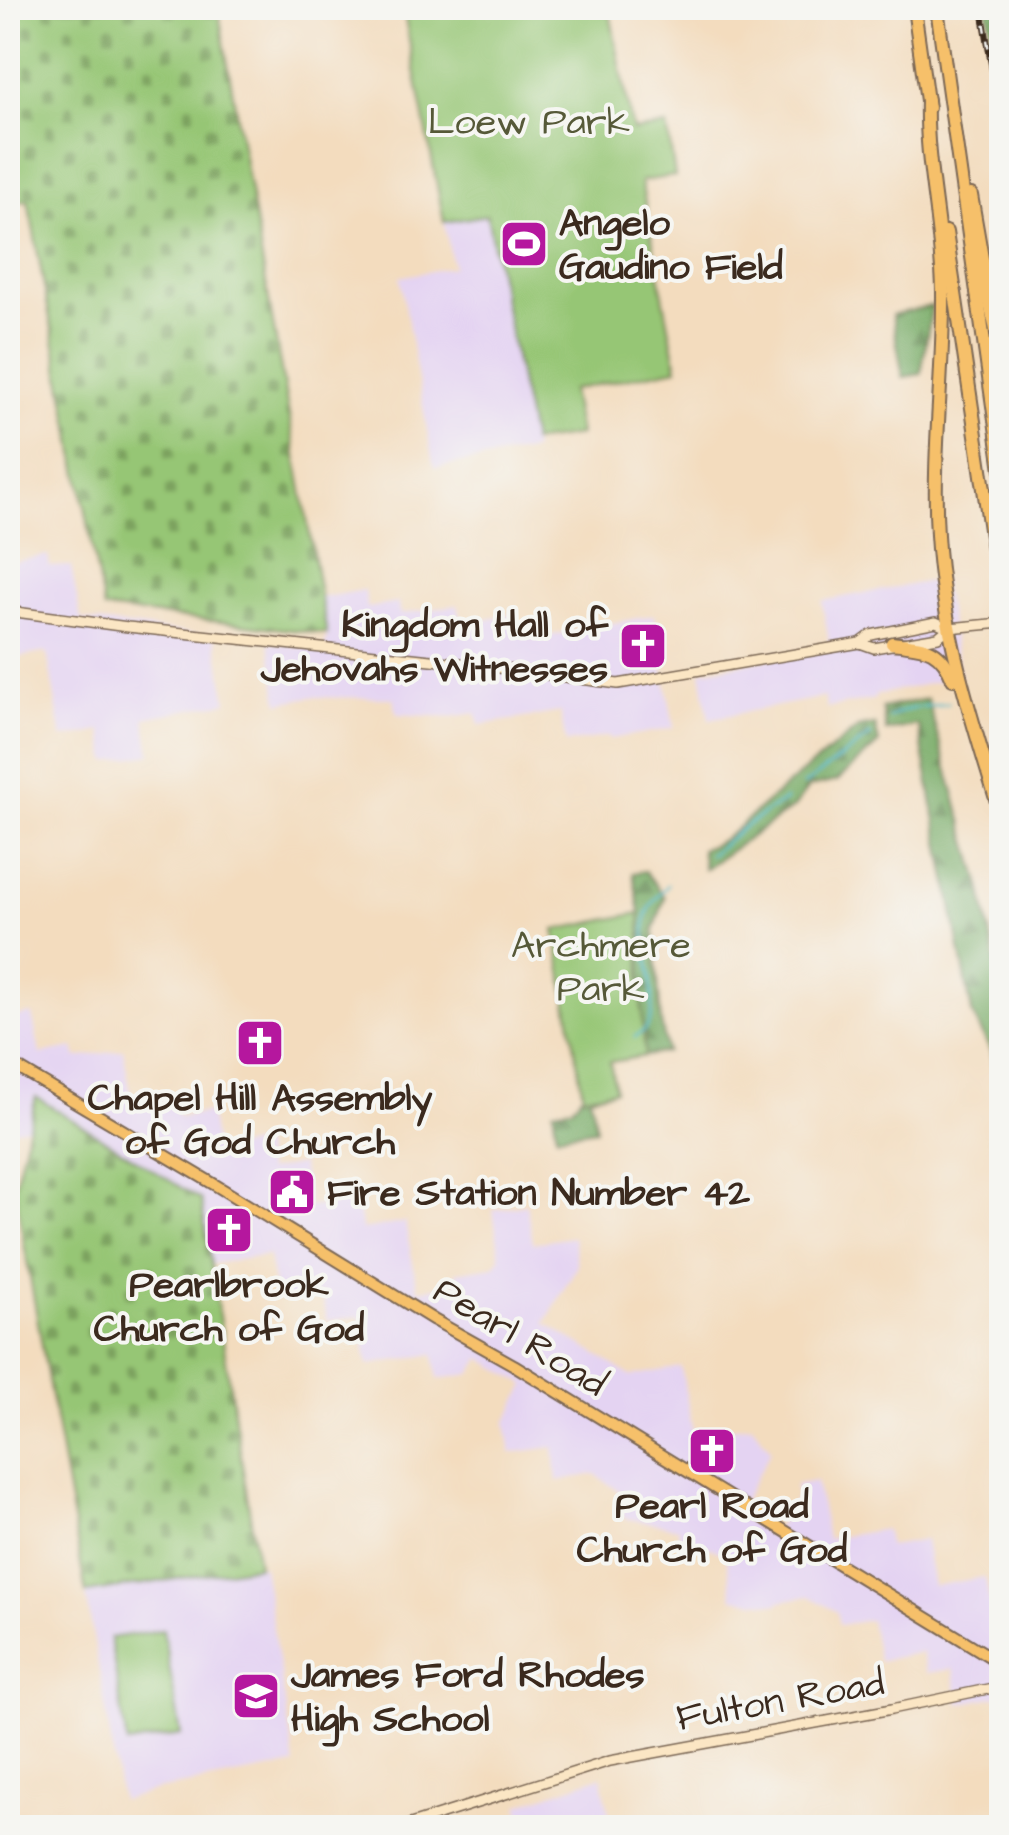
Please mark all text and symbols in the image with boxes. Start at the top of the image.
park label: Loew Park [428,97,630,149]
place label: Angelo Gaudino Field [559,198,783,294]
sports icon: Angelo Gaudino Field [498,218,550,270]
place label: Kingdom Hall of Jehovahs Witnesses [260,600,609,696]
church icon: Kingdom Hall of Jehovahs Witnesses [617,620,669,672]
park label: Archmere Park [511,920,691,1016]
church icon: Chapel Hill Assembly of God Church [234,1017,286,1069]
place label: Chapel Hill Assembly of God Church [88,1073,432,1169]
public building icon: Fire Station Number 42 [266,1166,318,1218]
place label: Fire Station Number 42 [327,1168,750,1220]
church icon: Pearlbrook Church of God [203,1204,255,1256]
place label: Pearlbrook Church of God [94,1260,365,1356]
street label: Pearl Road [424,1266,616,1410]
church icon: Pearl Road Church of God [686,1425,738,1477]
place label: Pearl Road Church of God [577,1481,848,1577]
place label: James Ford Rhodes High School [290,1650,645,1747]
street label: Fulton Road [673,1657,888,1745]
school or university icon: James Ford Rhodes High School [230,1670,282,1722]

